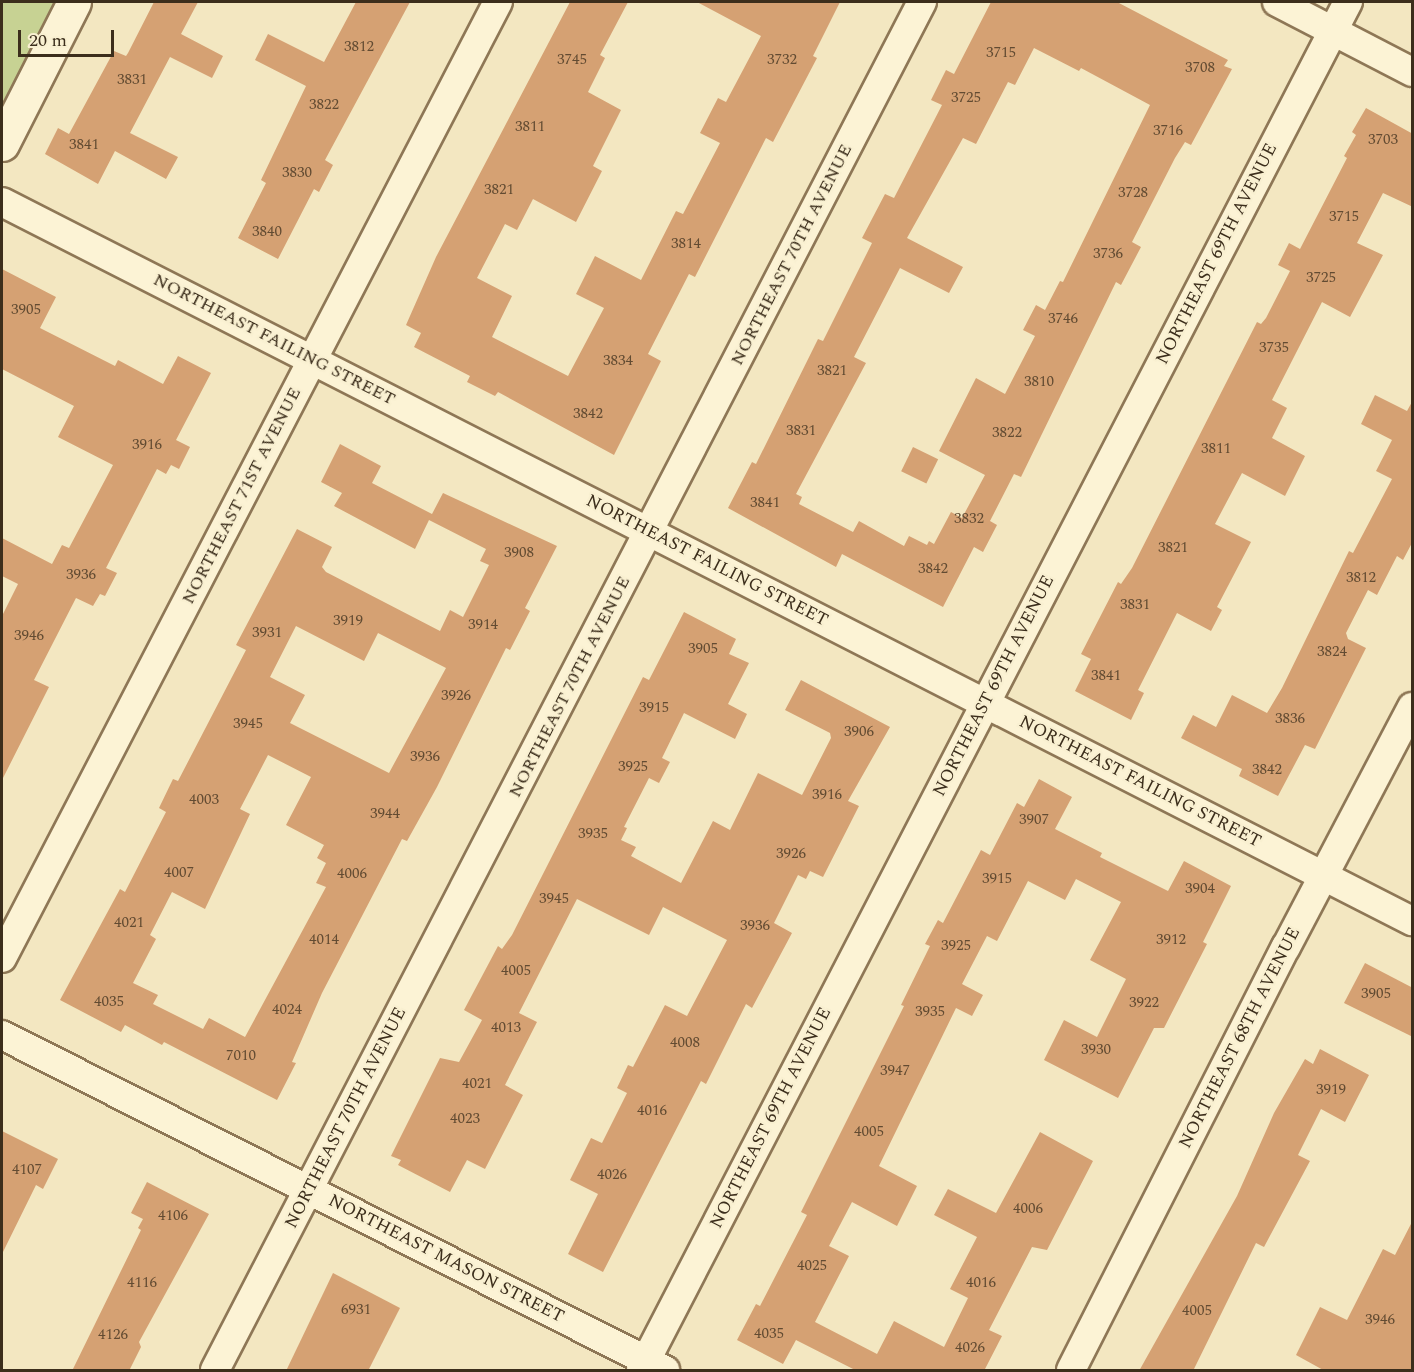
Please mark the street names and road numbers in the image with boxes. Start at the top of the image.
street label: NORTHEAST 69TH AVENUE [1152,140,1282,368]
street label: NORTHEAST 70TH AVENUE [727,141,857,369]
street label: NORTHEAST FAILING STREET [149,269,399,411]
street label: NORTHEAST 71ST AVENUE [178,384,306,608]
street label: NORTHEAST FAILING STREET [582,490,832,632]
street label: NORTHEAST 69TH AVENUE [929,572,1059,800]
street label: NORTHEAST 70TH AVENUE [505,573,635,801]
street label: NORTHEAST FAILING STREET [1015,711,1265,853]
street label: NORTHEAST 68TH AVENUE [1175,924,1305,1152]
street label: NORTHEAST 70TH AVENUE [281,1004,411,1232]
street label: NORTHEAST 69TH AVENUE [706,1004,836,1232]
street label: NORTHEAST MASON STREET [325,1190,567,1328]

